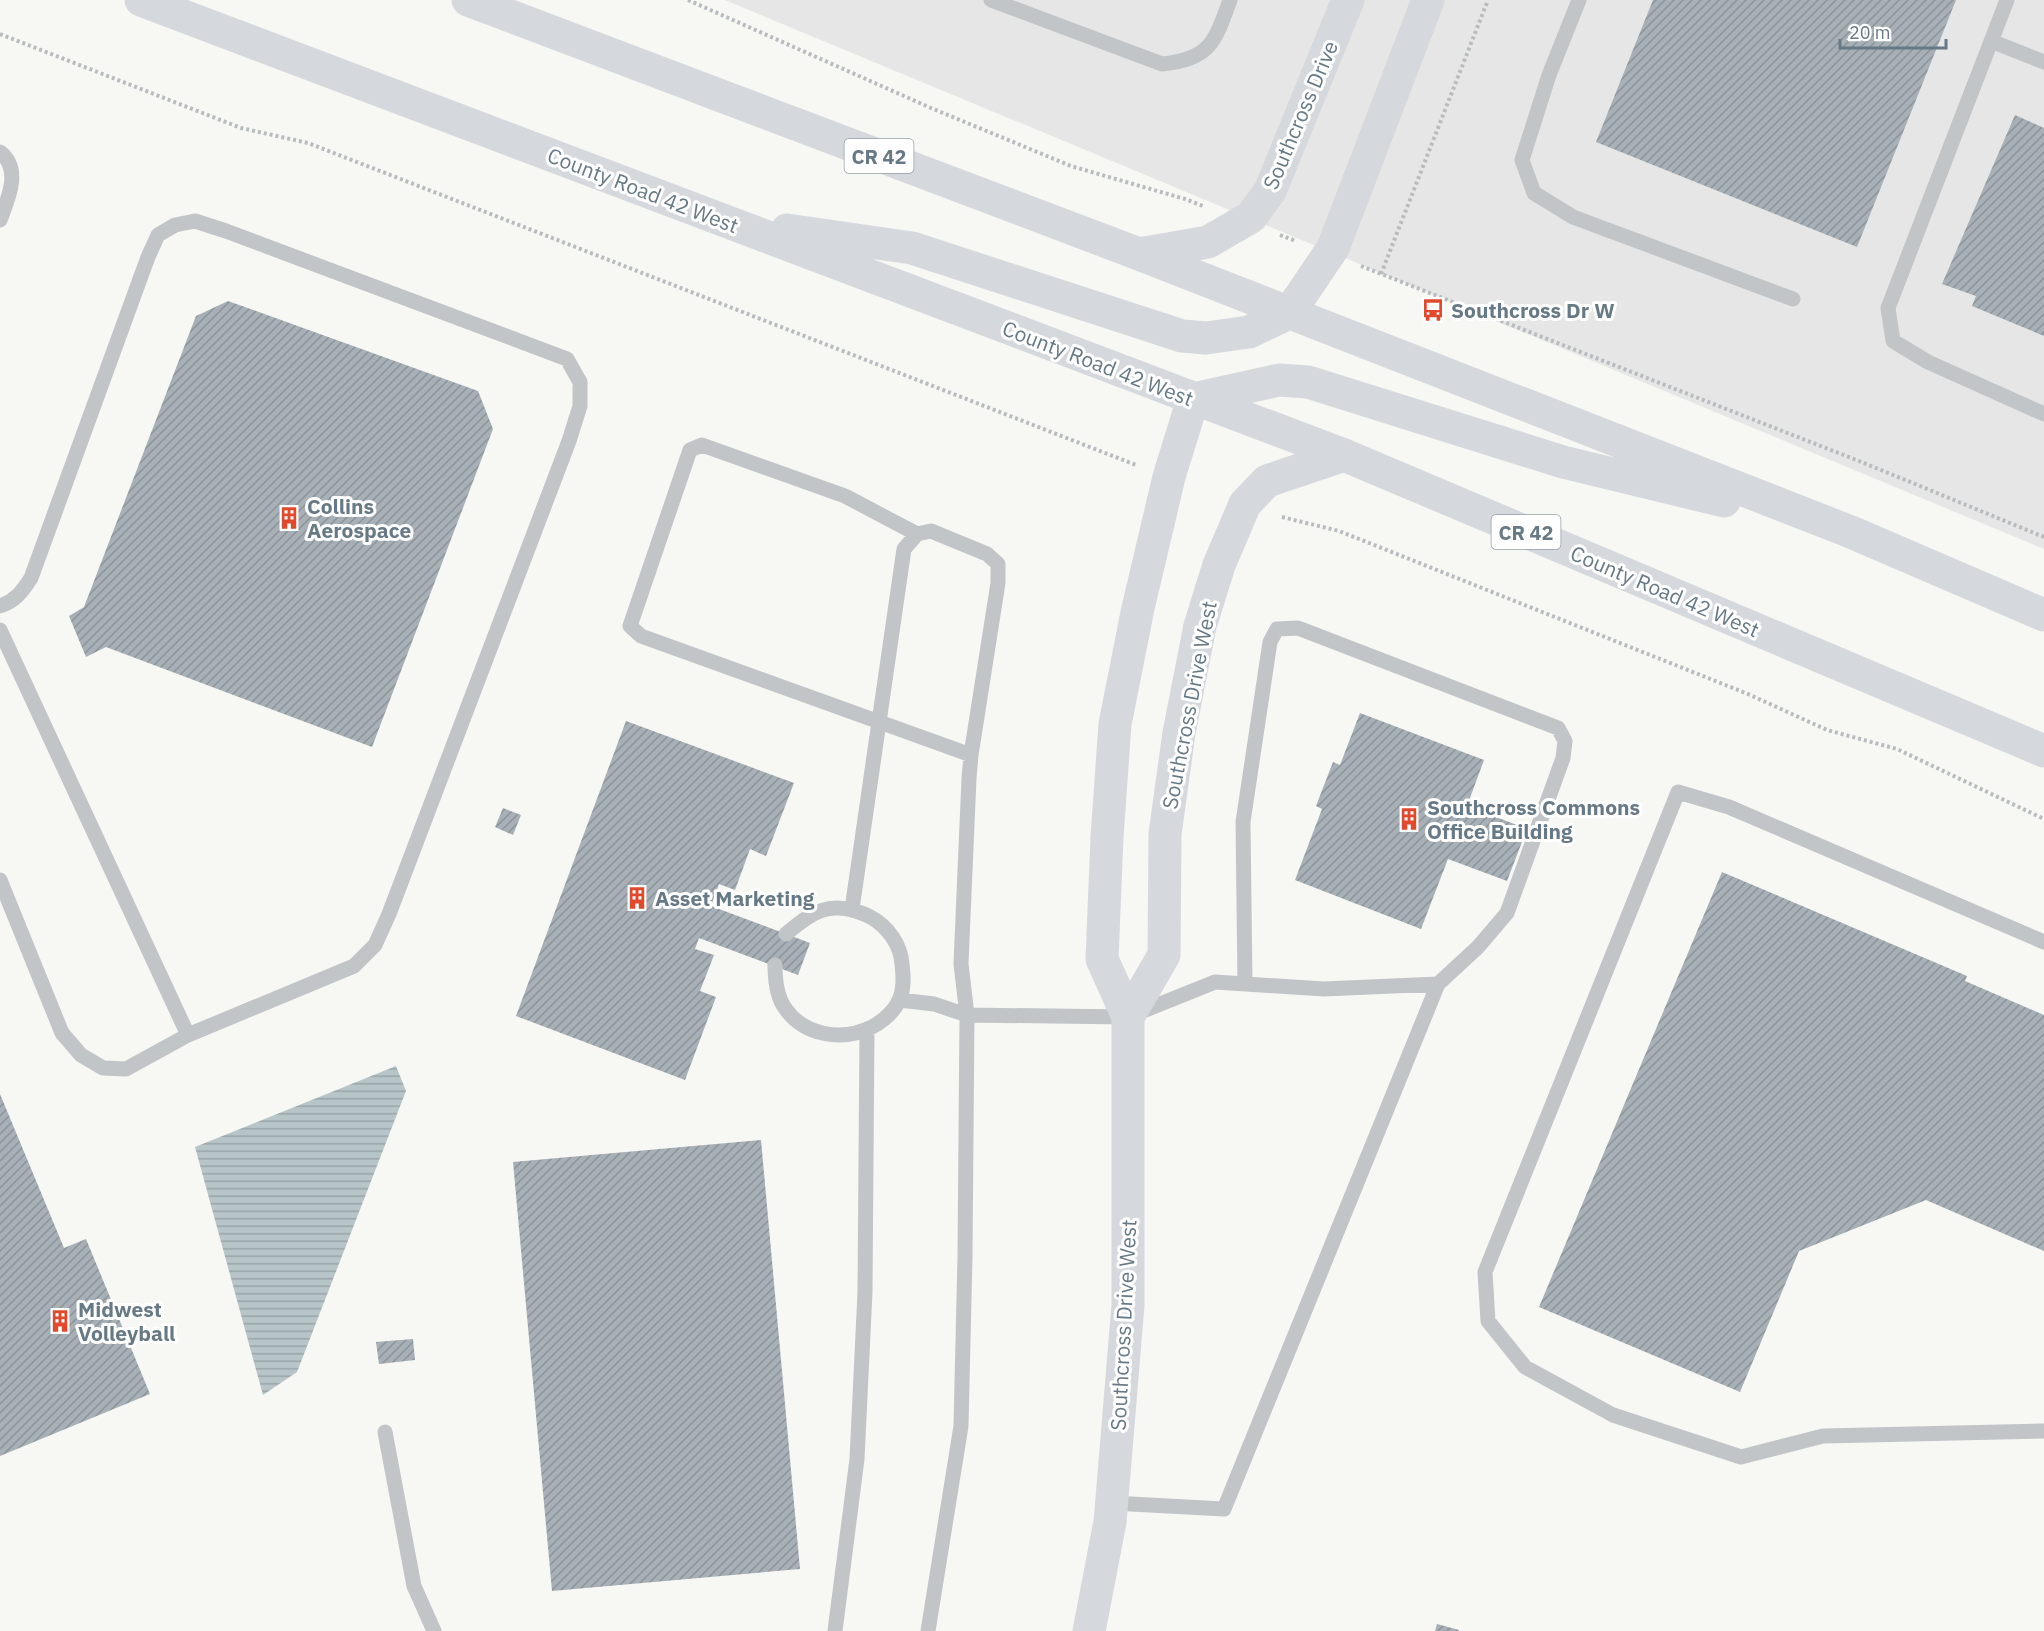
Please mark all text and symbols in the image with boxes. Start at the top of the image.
scale bar [1840,12,1946,50]
text: 20 m [1849,21,1891,44]
street label: Southcross Drive [1256,36,1344,194]
road number: CR 42 [844,139,914,173]
street label: County Road 42 West [544,141,742,239]
place label: Southcross Dr W [1451,296,1615,324]
bus stop icon: Southcross Dr W [1420,297,1446,323]
street label: County Road 42 West [999,314,1197,412]
place label: Collins Aerospace [307,492,411,544]
building icon: Collins Aerospace [276,505,302,531]
road number: CR 42 [1492,515,1561,549]
street label: County Road 42 West [1566,539,1764,643]
street label: Southcross Drive West [1155,599,1223,811]
place label: Southcross Commons Office Building [1427,793,1640,845]
building icon: Southcross Commons Office Building [1396,806,1422,832]
place label: Asset Marketing [655,884,815,912]
building icon: Asset Marketing [624,885,650,911]
street label: Southcross Drive West [1103,1219,1143,1431]
place label: Midwest Volleyball [78,1295,175,1347]
building icon: Midwest Volleyball [47,1308,73,1334]

